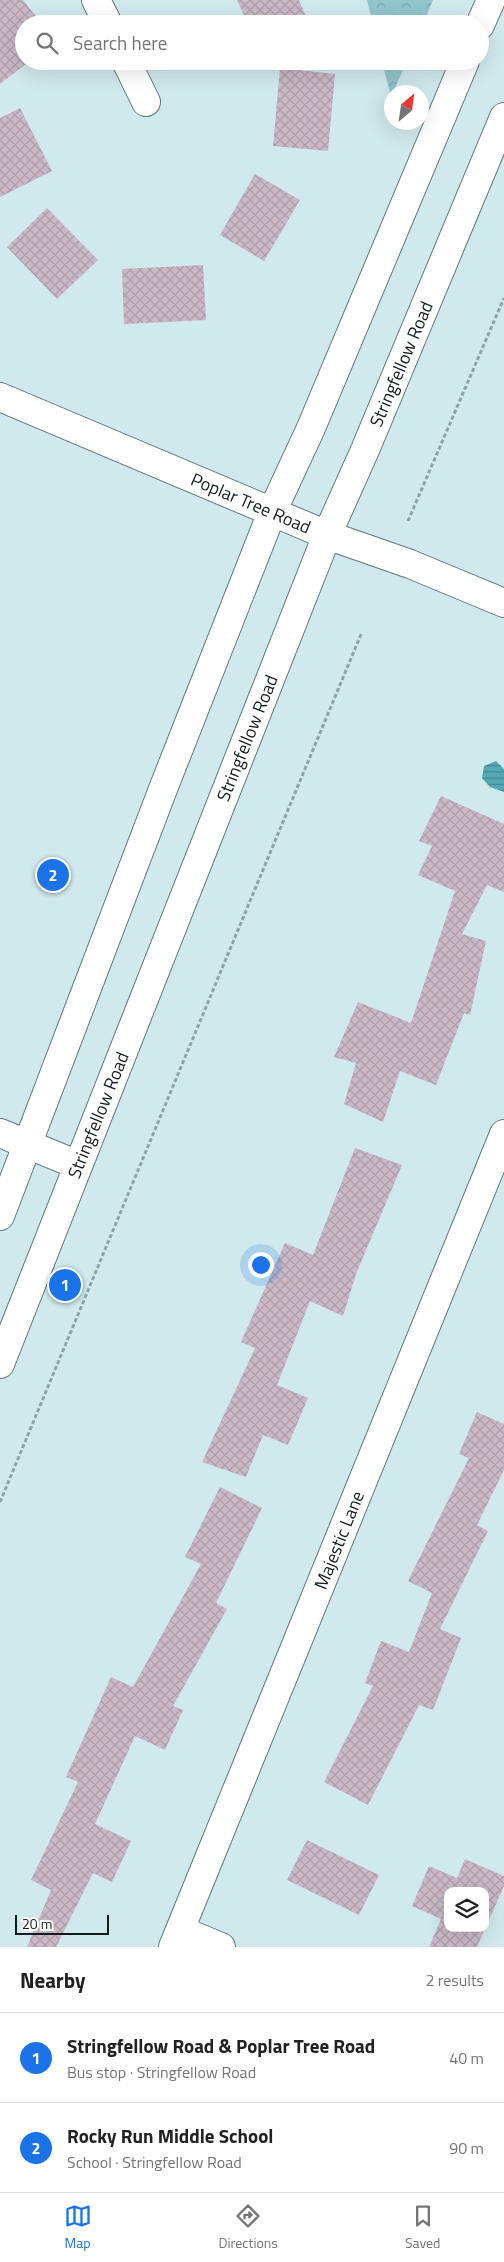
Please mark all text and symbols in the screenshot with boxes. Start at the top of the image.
search box [15,15,489,70]
text: Search here [73,28,167,57]
icon: search [33,29,61,57]
north arrow [384,85,429,130]
street label: Stringfellow Road [362,297,440,431]
street label: Poplar Tree Road [187,466,315,540]
street label: Stringfellow Road [209,671,285,805]
pin: 2 [37,856,69,894]
street label: Stringfellow Road [60,1048,136,1182]
your location [248,1252,274,1278]
pin: 1 [49,1266,81,1304]
street label: Majestic Lane [307,1487,371,1593]
map controls [444,1887,489,1932]
button: layers [444,1887,489,1932]
scale bar [15,1912,109,1935]
text: 20 m [22,1913,52,1934]
text: Nearby [20,1964,85,1996]
text: 2 results [425,1968,484,1992]
text: Stringfellow Road & Poplar Tree Road [67,2031,375,2060]
text: 1 [32,2046,40,2070]
text: 40 m [449,2046,484,2070]
text: Bus stop · Stringfellow Road [67,2060,256,2084]
text: Rocky Run Middle School [67,2121,273,2150]
text: 2 [32,2136,40,2160]
text: 90 m [449,2136,484,2160]
text: School · Stringfellow Road [67,2150,242,2174]
tab: Map [64,2202,92,2253]
tab: Directions [219,2202,278,2253]
tab: Saved [405,2202,441,2253]

